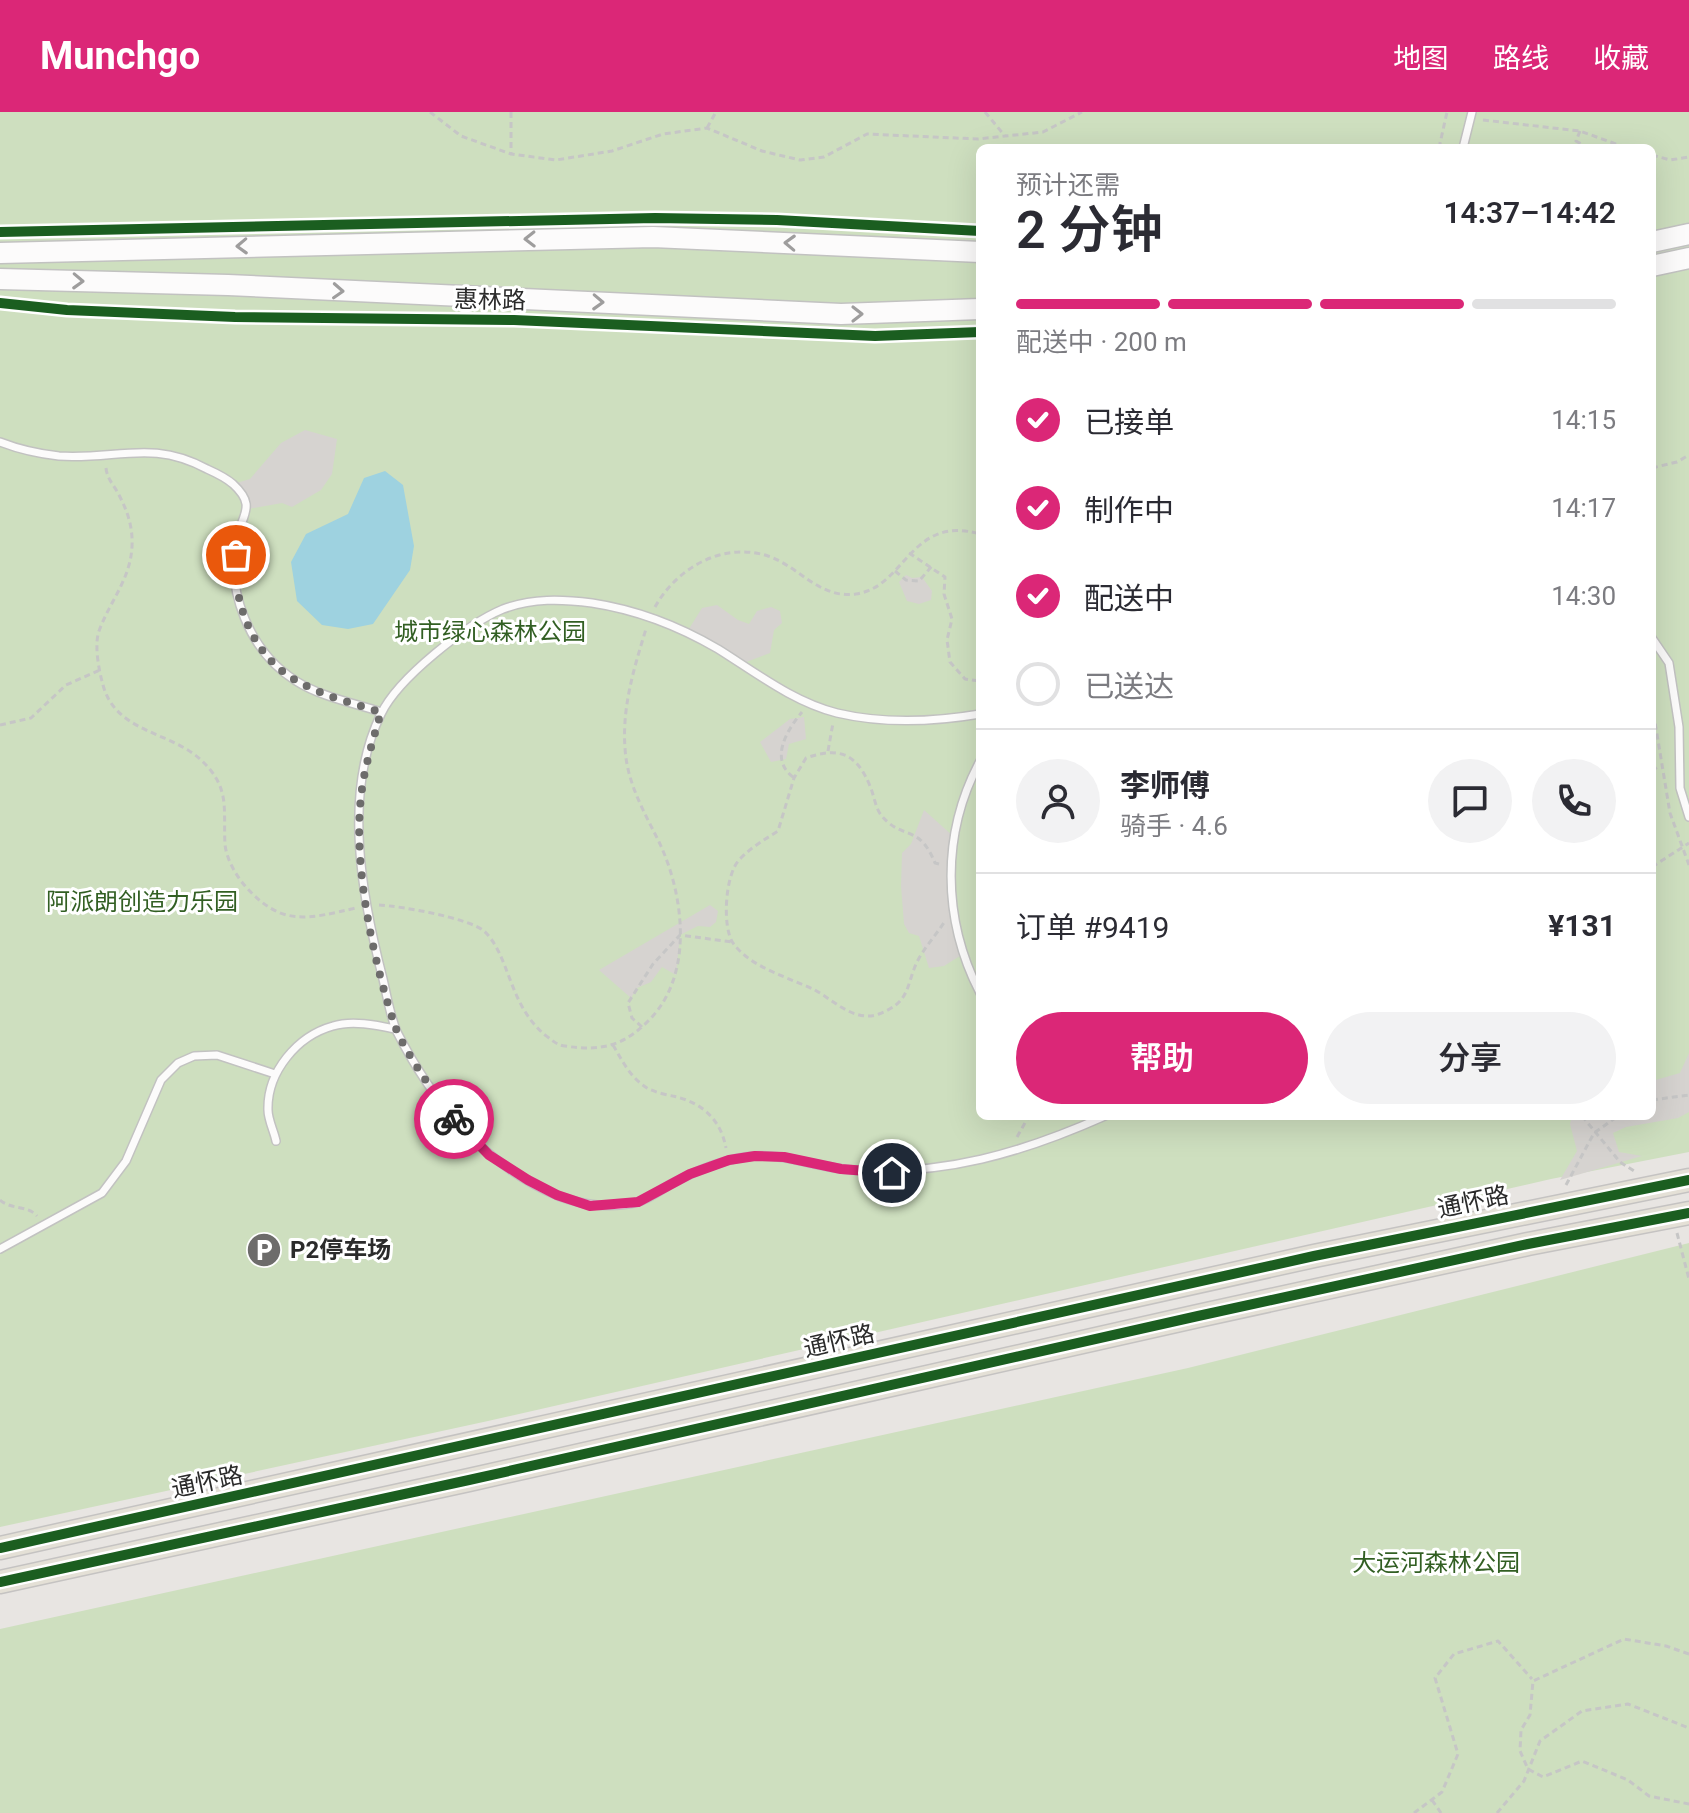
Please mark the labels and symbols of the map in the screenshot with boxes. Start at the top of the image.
one-way arrow [523,230,536,248]
one-way arrow [783,235,796,252]
one-way arrow [235,238,248,255]
one-way arrow [72,272,85,290]
one-way arrow [332,282,345,299]
street label: 惠林路 [454,285,526,315]
one-way arrow [592,294,605,311]
one-way arrow [851,305,864,323]
pin [202,521,270,589]
park label: 城市绿心森林公园 [394,618,586,646]
park label: 阿派朗创造力乐园 [46,888,238,916]
courier [414,1079,494,1159]
pin [858,1139,926,1207]
street label: 通怀路 [1435,1181,1511,1223]
parking icon: P2停车场 [245,1231,283,1269]
place label: P2停车场 [290,1236,391,1264]
street label: 通怀路 [801,1319,877,1363]
street label: 通怀路 [169,1461,245,1503]
park label: 大运河森林公园 [1352,1549,1520,1577]

